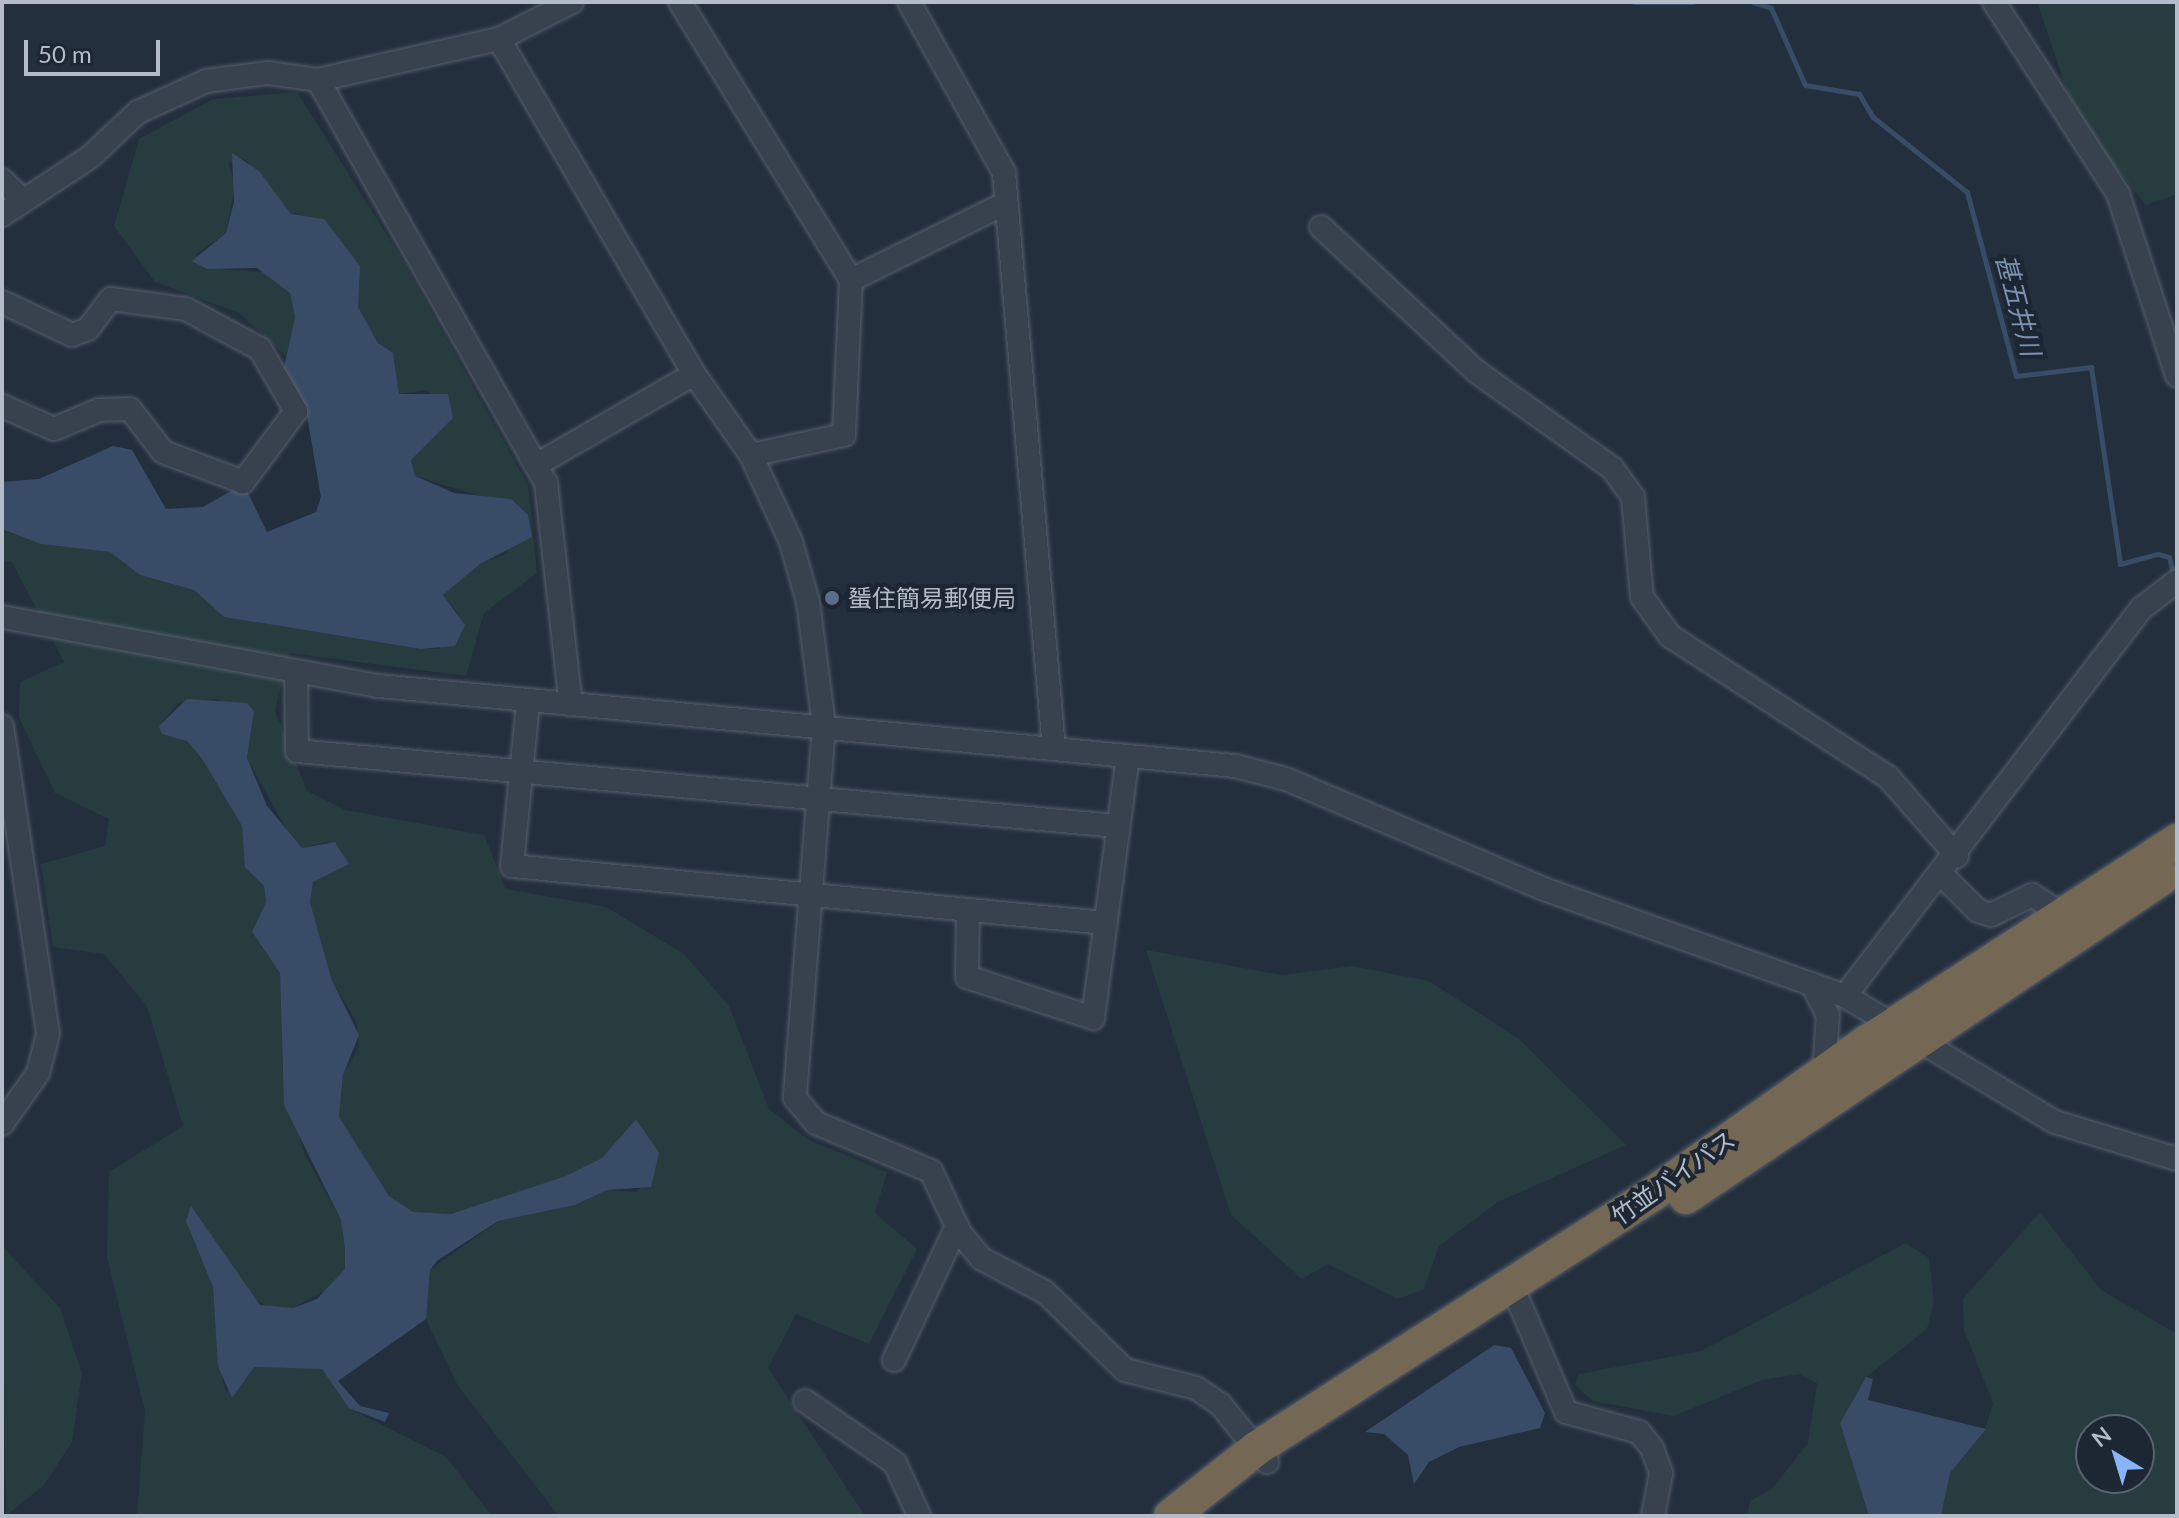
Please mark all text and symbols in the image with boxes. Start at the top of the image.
scale bar [28,24,164,74]
text: 50 m [38,39,92,68]
water label: 甚五井川 [1989,251,2047,359]
place label: 蜑住簡易郵便局 [848,584,1016,612]
marker: 蜑住簡易郵便局 [823,589,841,607]
street label: 竹並バイパス [1606,1124,1740,1230]
north arrow [2075,1414,2155,1494]
text: N [2086,1420,2116,1452]

